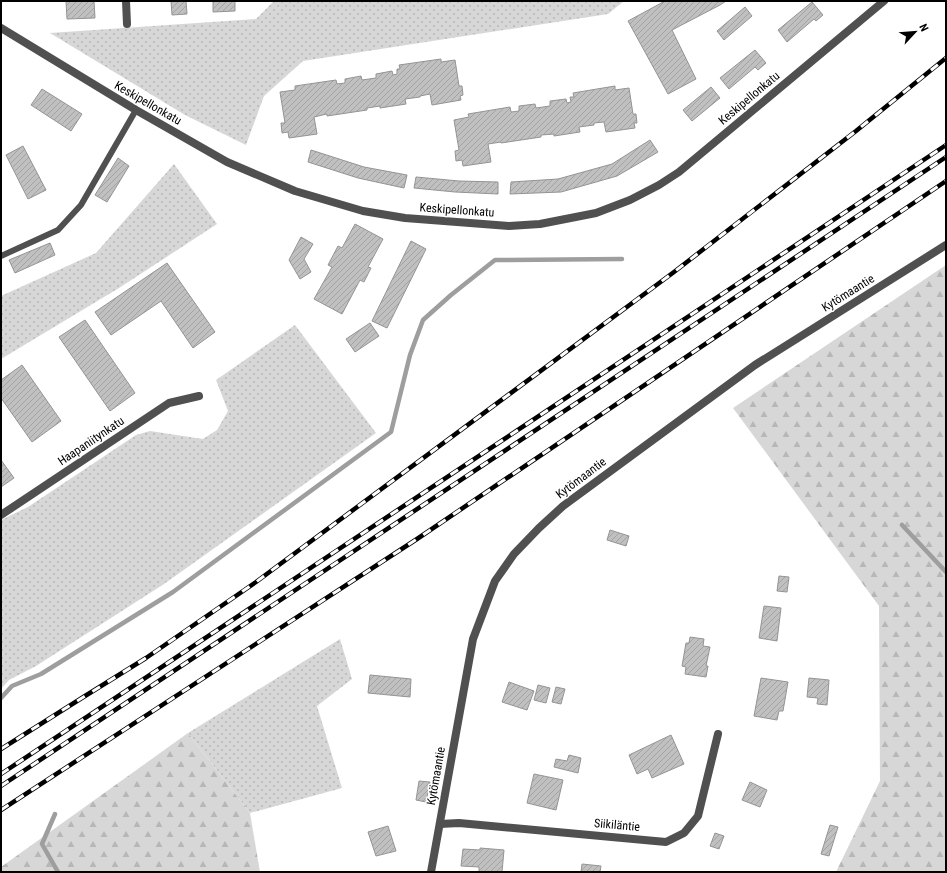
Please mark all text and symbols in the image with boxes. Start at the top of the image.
north arrow [895,12,935,52]
text: N [916,22,931,34]
street label: Keskipellonkatu [716,68,782,127]
street label: Keskipellonkatu [112,78,184,128]
street label: Keskipellonkatu [419,200,495,220]
street label: Kytömaantie [819,271,877,315]
street label: Haapaniitynkatu [55,414,127,468]
street label: Kytömaantie [553,454,609,501]
street label: Kytömaantie [424,745,448,806]
street label: Siikiläntie [593,816,641,834]

